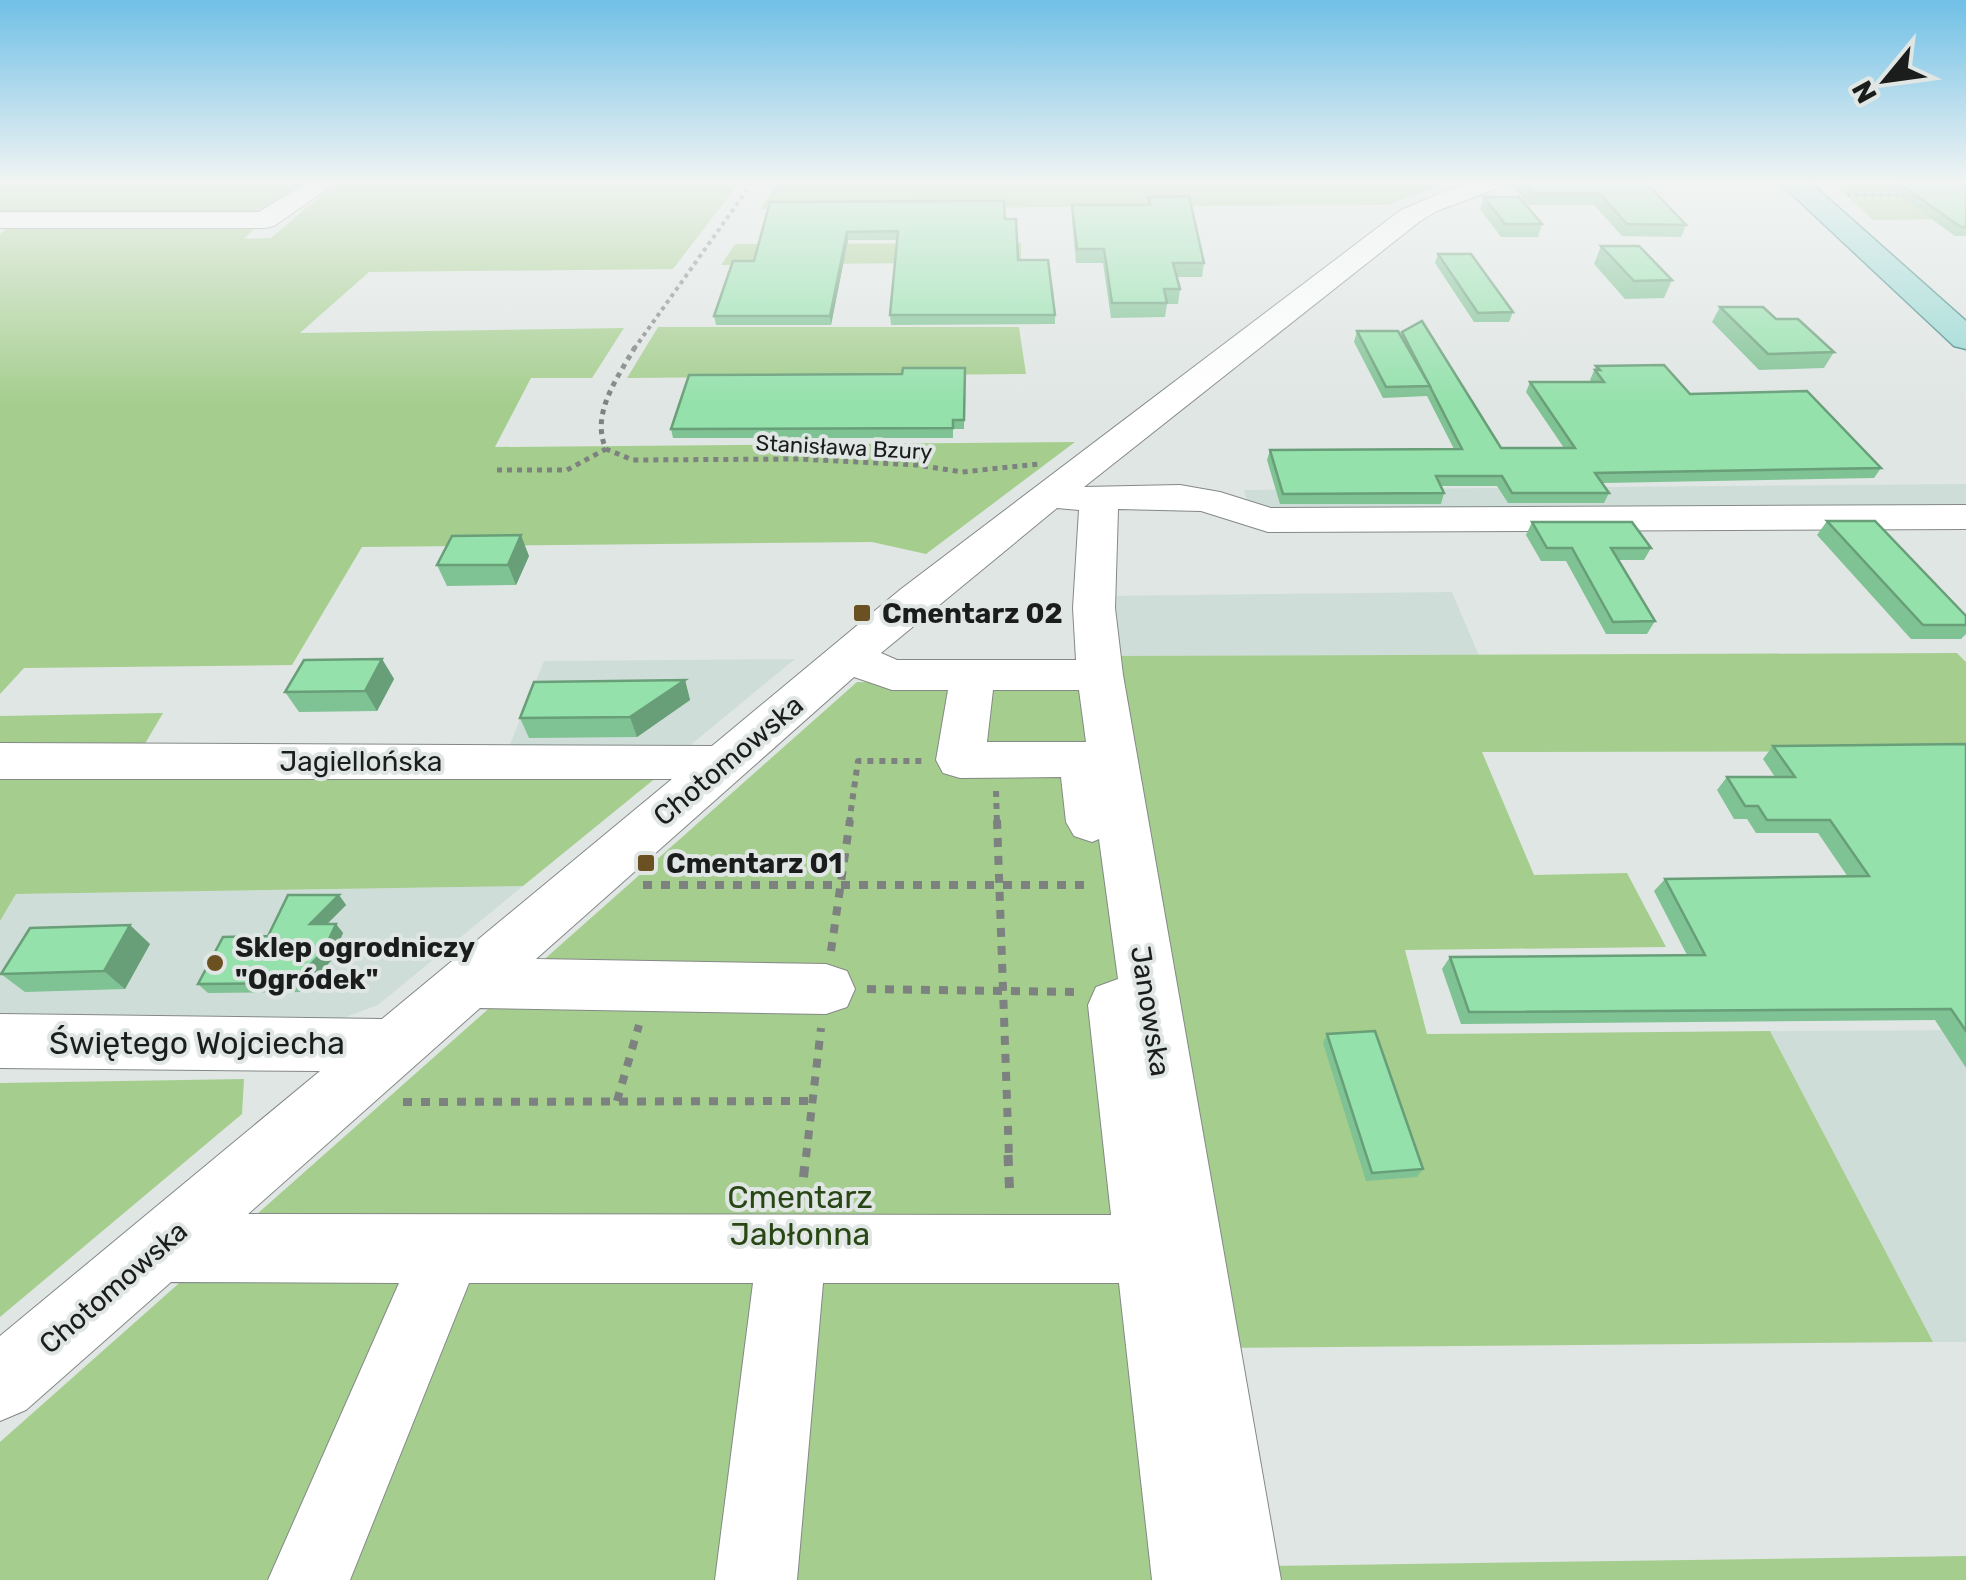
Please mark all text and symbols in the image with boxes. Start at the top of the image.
north arrow [1836,30,1936,130]
text: N [1845,75,1884,109]
street label: Stanisława Bzury [755,429,933,466]
place label: Cmentarz 02 [882,597,1063,630]
marker: Cmentarz 02 [851,602,873,624]
street label: Chotomowska [647,688,810,833]
street label: Jagiellońska [280,745,442,778]
place label: Cmentarz 01 [666,847,843,880]
marker: Cmentarz 01 [635,852,657,874]
place label: Sklep ogrodniczy "Ogródek" [235,931,475,996]
street label: Janowska [1124,943,1177,1079]
marker: Sklep ogrodniczy "Ogródek" [204,952,226,974]
street label: Świętego Wojciecha [49,1024,345,1062]
park label: Cmentarz Jabłonna [727,1178,873,1253]
street label: Chotomowska [33,1214,194,1361]

